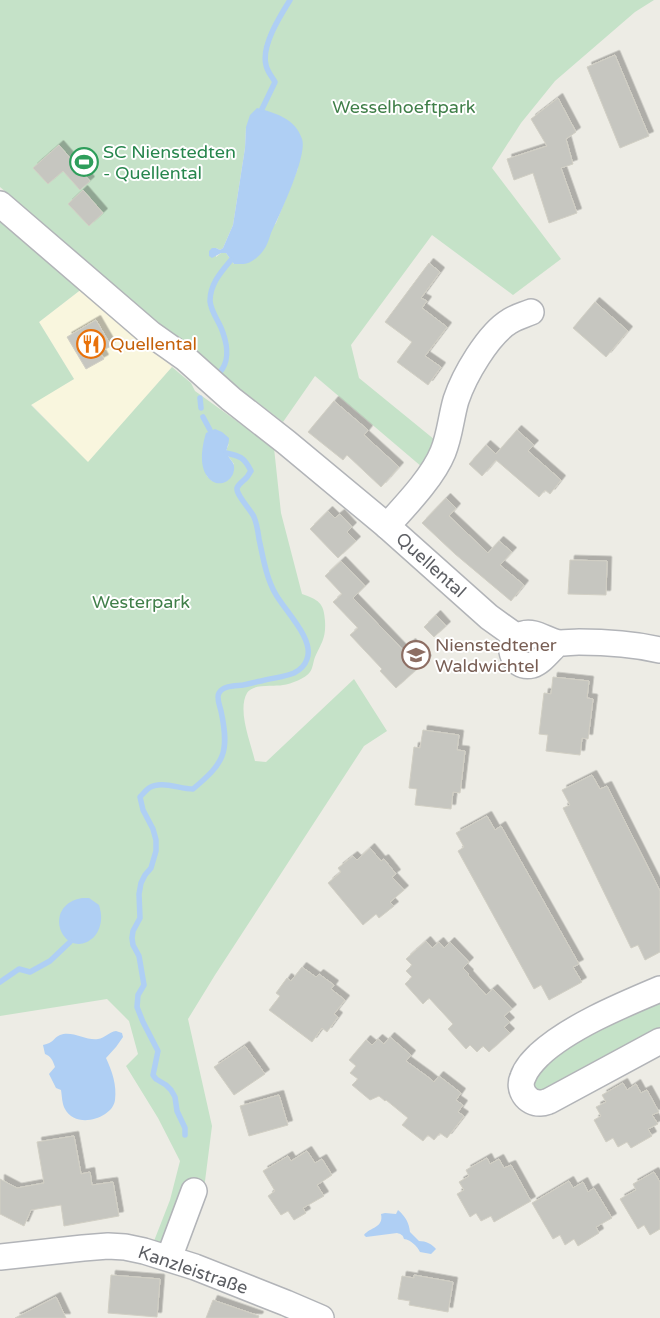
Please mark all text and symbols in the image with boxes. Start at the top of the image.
park label: Wesselhoeftpark [332,96,476,118]
place label: SC Nienstedten - Quellental [103,141,236,184]
sports icon: SC Nienstedten - Quellental [69,147,99,177]
restaurant icon: Quellental [76,329,106,359]
place label: Quellental [110,333,197,355]
street label: Quellental [391,528,471,602]
park label: Westerpark [92,591,190,613]
place label: Nienstedtener Waldwichtel [435,634,557,677]
school or university icon: Nienstedtener Waldwichtel [401,640,431,670]
street label: Kanzleistraße [135,1241,251,1299]

